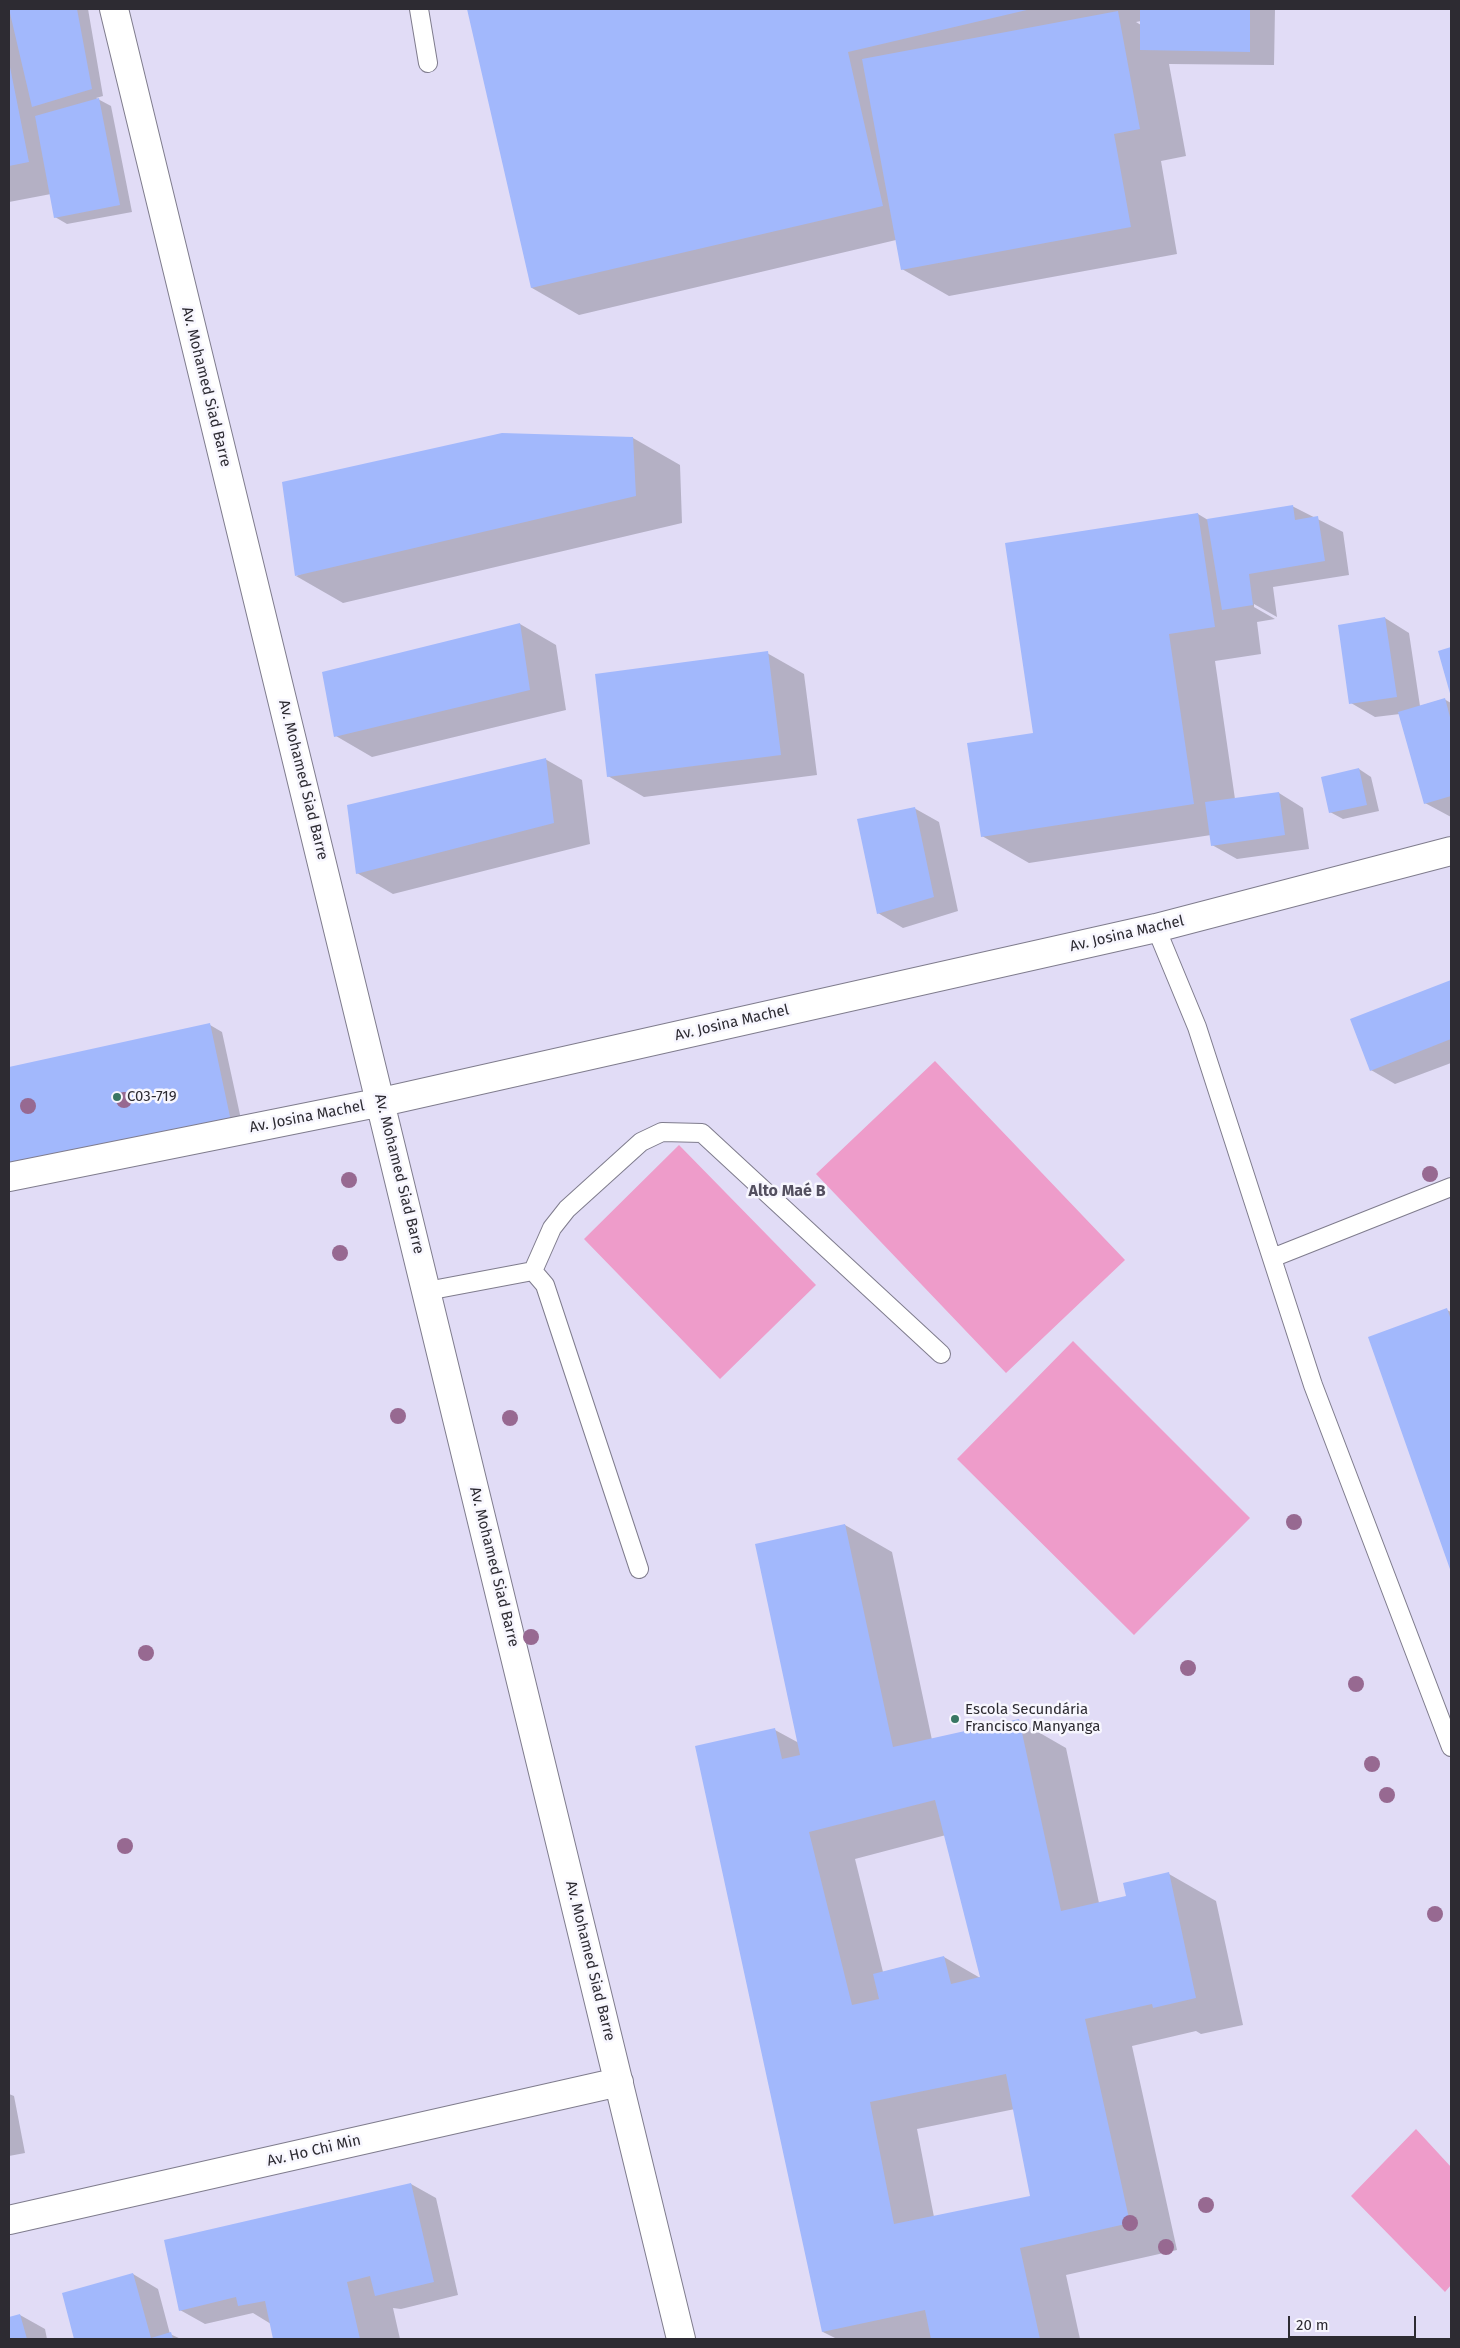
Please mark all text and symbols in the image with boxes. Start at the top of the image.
street label: Av. Mohamed Siad Barre [177,305,235,469]
street label: Av. Mohamed Siad Barre [274,698,332,862]
street label: Av. Josina Machel [1068,912,1186,956]
street label: Av. Josina Machel [673,1001,791,1045]
place label: C03-719 [127,1088,177,1106]
marker: C03-719 [111,1091,123,1103]
street label: Av. Mohamed Siad Barre [370,1092,428,1256]
street label: Av. Josina Machel [248,1097,366,1137]
district label: Alto Maé B [748,1182,826,1202]
street label: Av. Mohamed Siad Barre [465,1485,523,1649]
place label: Escola Secundária Francisco Manyanga [965,1701,1100,1736]
marker: Escola Secundária Francisco Manyanga [949,1713,961,1725]
street label: Av. Mohamed Siad Barre [561,1879,619,2043]
street label: Av. Ho Chi Min [265,2131,363,2171]
scale bar [1290,2306,1418,2338]
text: 20 m [1296,2316,1329,2334]

